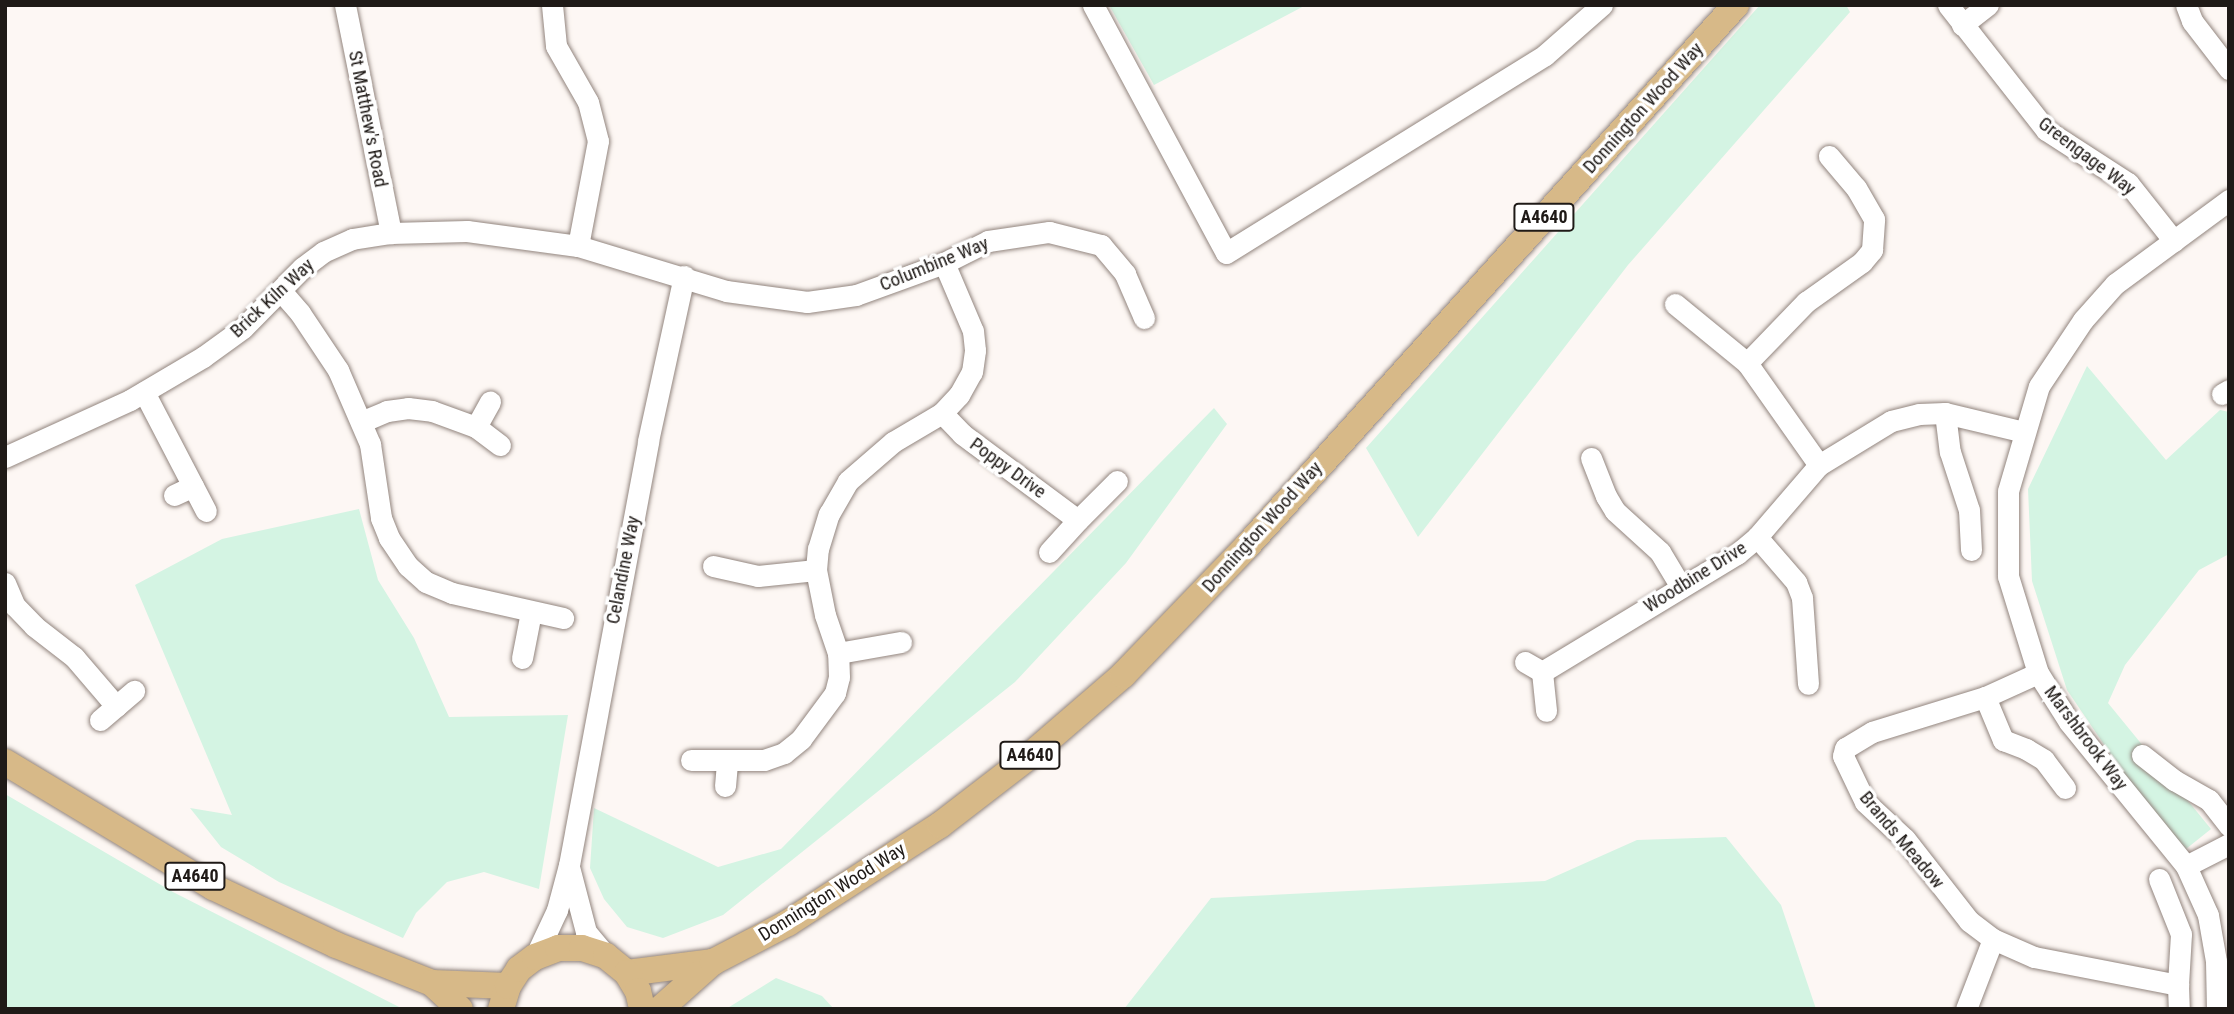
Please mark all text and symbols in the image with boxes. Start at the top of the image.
street label: Donnington Wood Way [1578,38,1708,178]
street label: St Matthew's Road [344,49,392,189]
street label: Greengage Way [2034,112,2140,200]
road number: A4640 [1512,202,1576,232]
street label: Columbine Way [876,232,992,296]
street label: Brick Kiln Way [225,254,319,342]
street label: Poppy Drive [965,433,1051,503]
street label: Donnington Wood Way [1197,457,1327,597]
street label: Celandine Way [601,514,645,626]
street label: Woodbine Drive [1639,536,1751,618]
street label: Marshbrook Way [2039,681,2133,795]
road number: A4640 [998,740,1062,770]
street label: Brands Meadow [1855,787,1949,893]
street label: Donnington Wood Way [755,838,909,946]
road number: A4640 [164,862,227,890]

